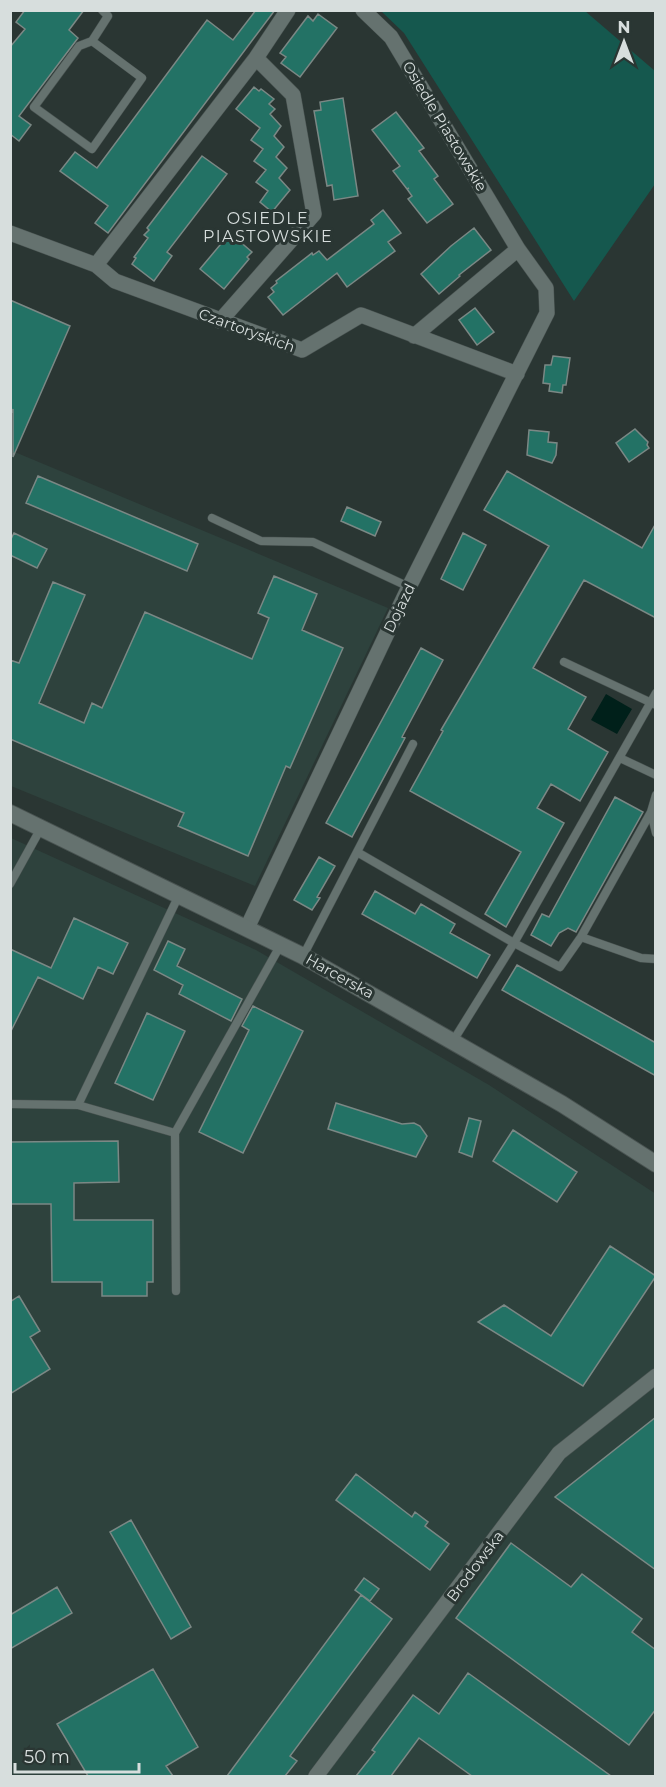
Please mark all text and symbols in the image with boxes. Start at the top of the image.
north arrow [594,12,654,72]
text: N [618,18,630,37]
street label: Osiedle Piastowskie [399,57,491,195]
district label: OSIEDLE PIASTOWSKIE [203,209,333,246]
street label: Czartoryskich [196,304,298,356]
street label: Dojazd [379,580,419,636]
street label: Harcerska [303,949,377,1003]
street label: Brodowska [442,1527,508,1605]
scale bar [15,1736,140,1774]
text: 50 m [24,1746,70,1768]

